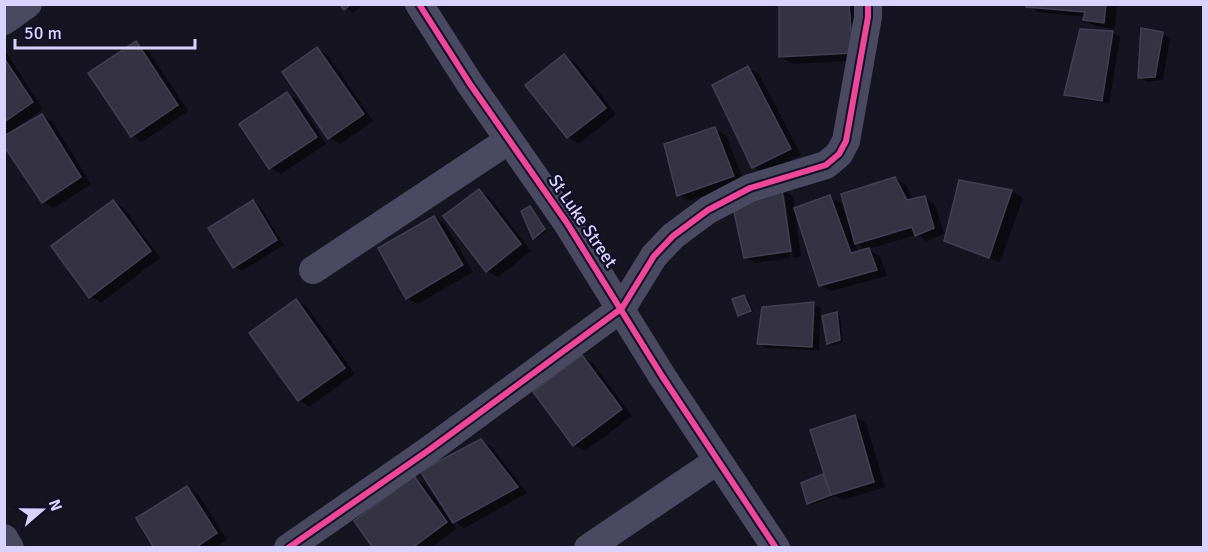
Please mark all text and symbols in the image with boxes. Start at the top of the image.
scale bar [15,12,195,50]
text: 50 m [24,22,62,44]
street label: St Luke Street [544,170,622,272]
north arrow [12,480,72,540]
text: N [44,497,66,514]

